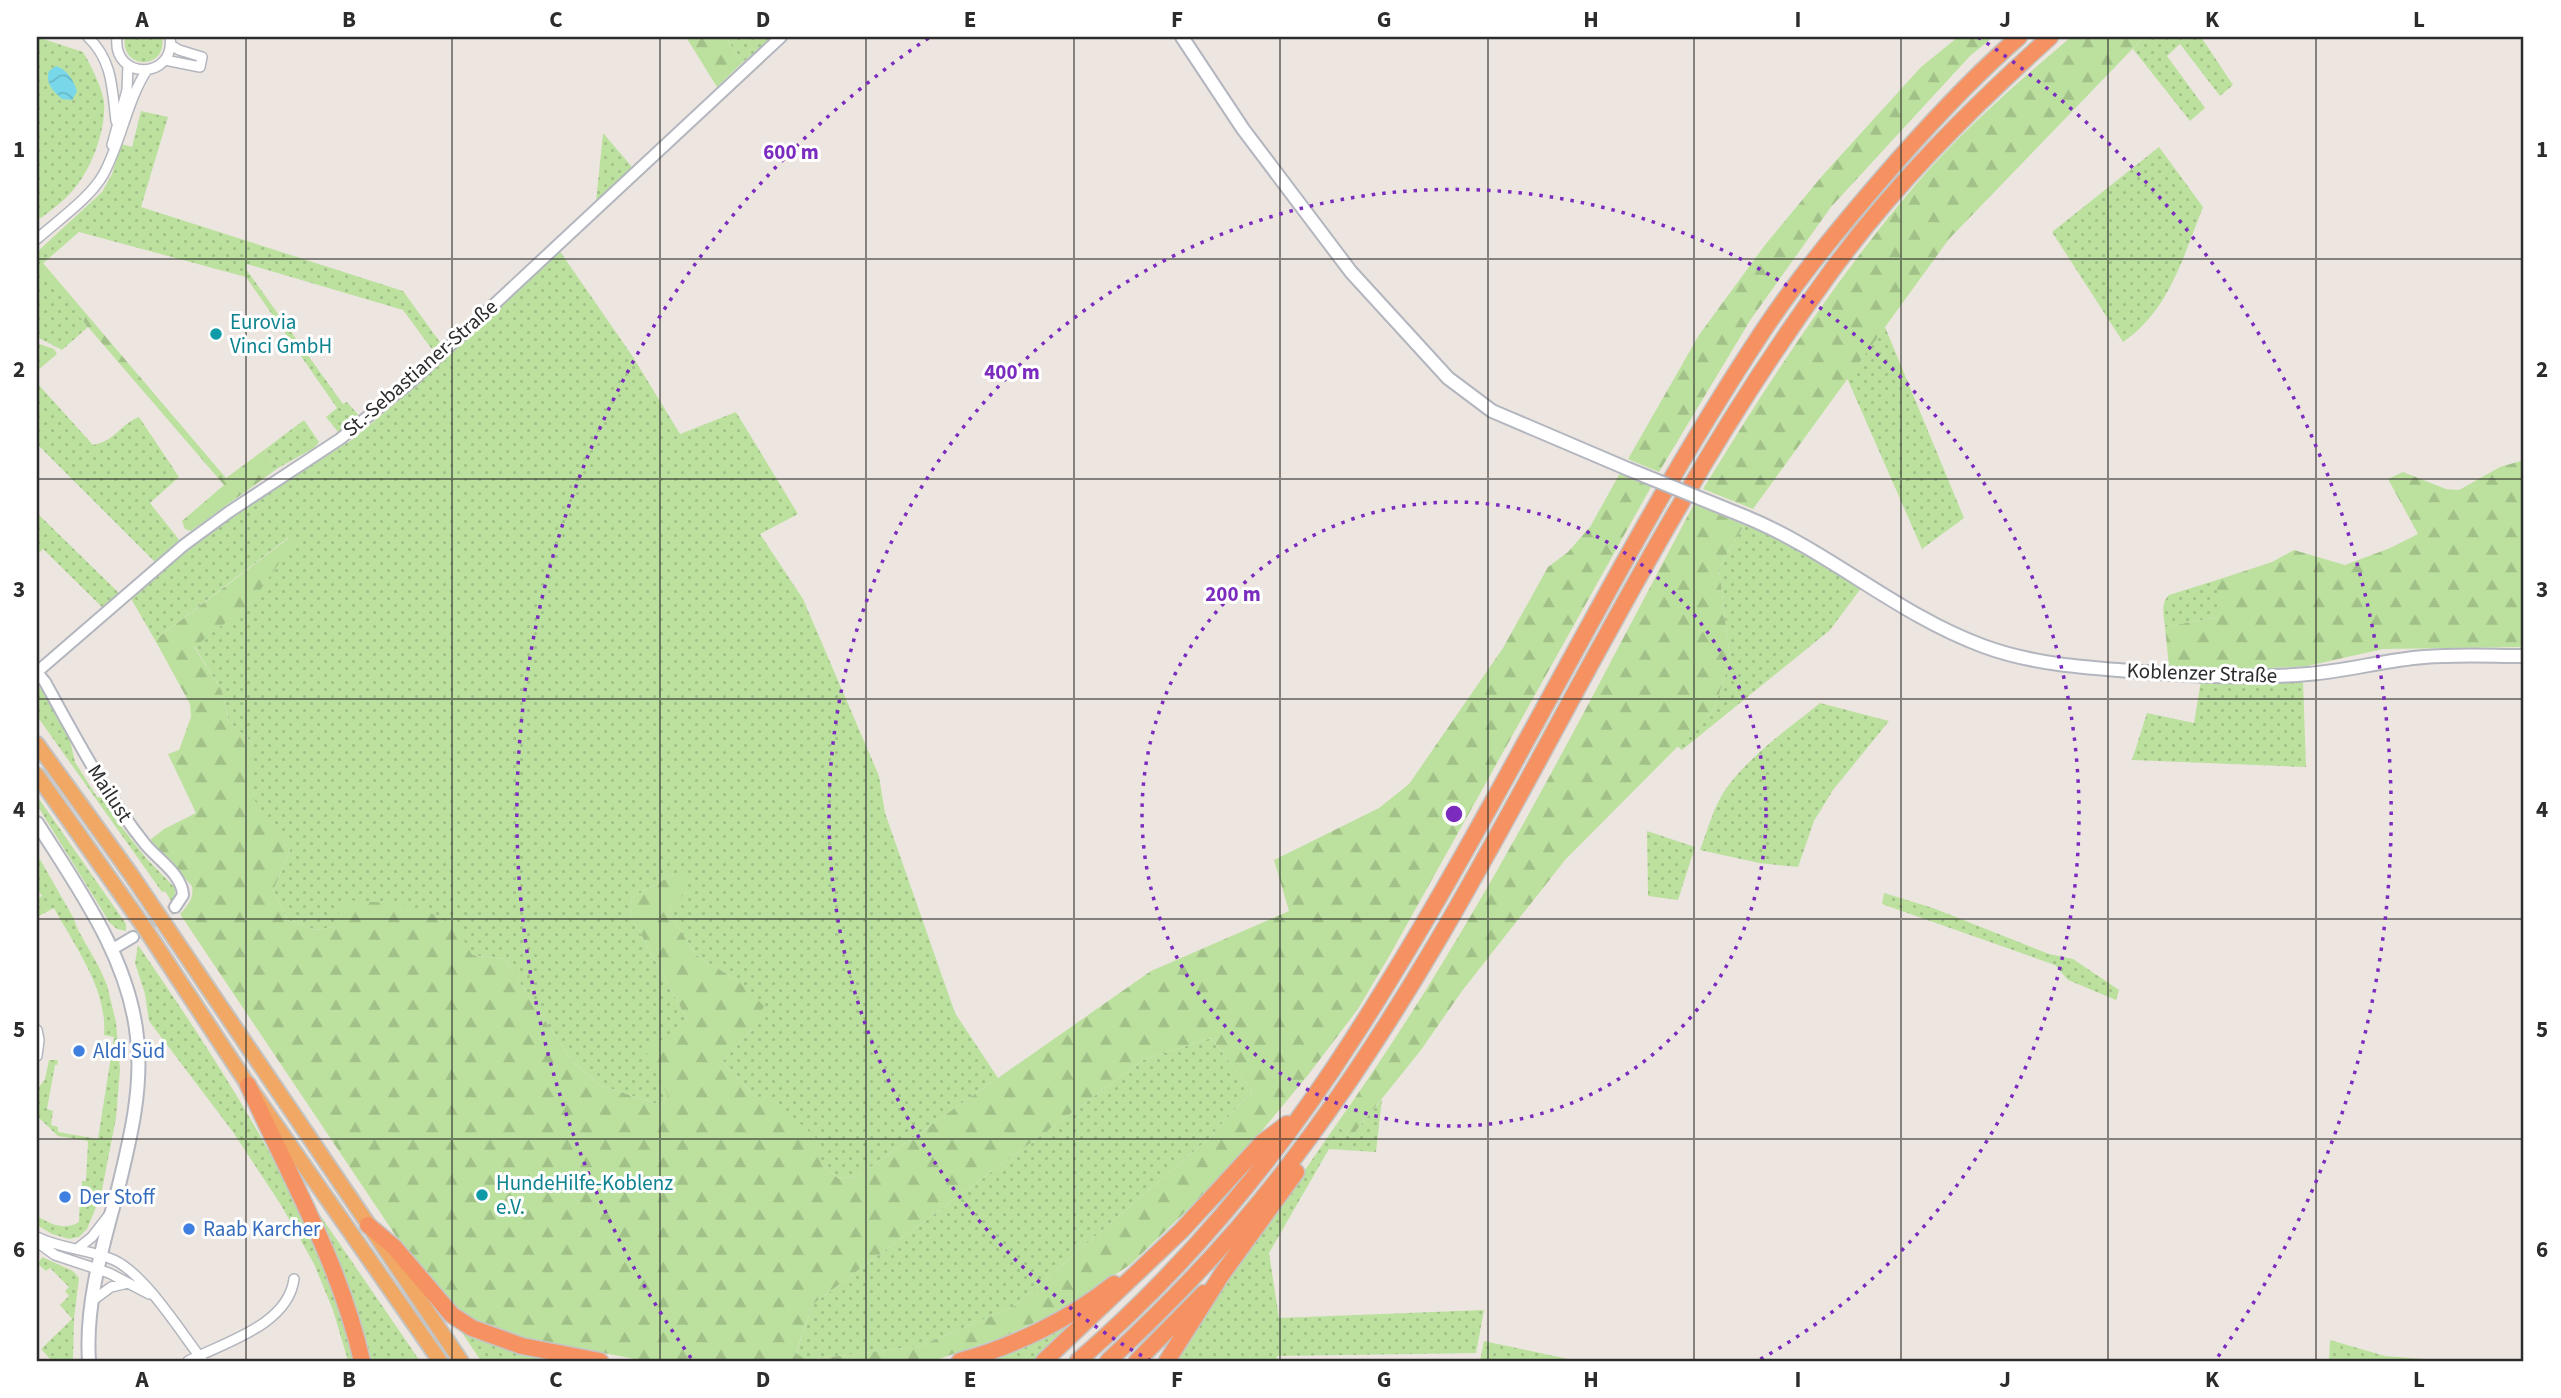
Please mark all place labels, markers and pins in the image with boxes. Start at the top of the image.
place label: Eurovia Vinci GmbH [230,307,332,361]
marker: Eurovia Vinci GmbH [208,326,224,342]
centre of rings [1442,802,1466,826]
place label: Aldi Süd [93,1036,165,1066]
marker: Aldi Süd [71,1043,87,1059]
place label: HundeHilfe-Koblenz e.V. [496,1168,673,1222]
place label: Der Stoff [79,1182,156,1212]
marker: HundeHilfe-Koblenz e.V. [474,1187,490,1203]
marker: Der Stoff [57,1189,73,1205]
place label: Raab Karcher [203,1214,321,1244]
marker: Raab Karcher [181,1221,197,1237]

